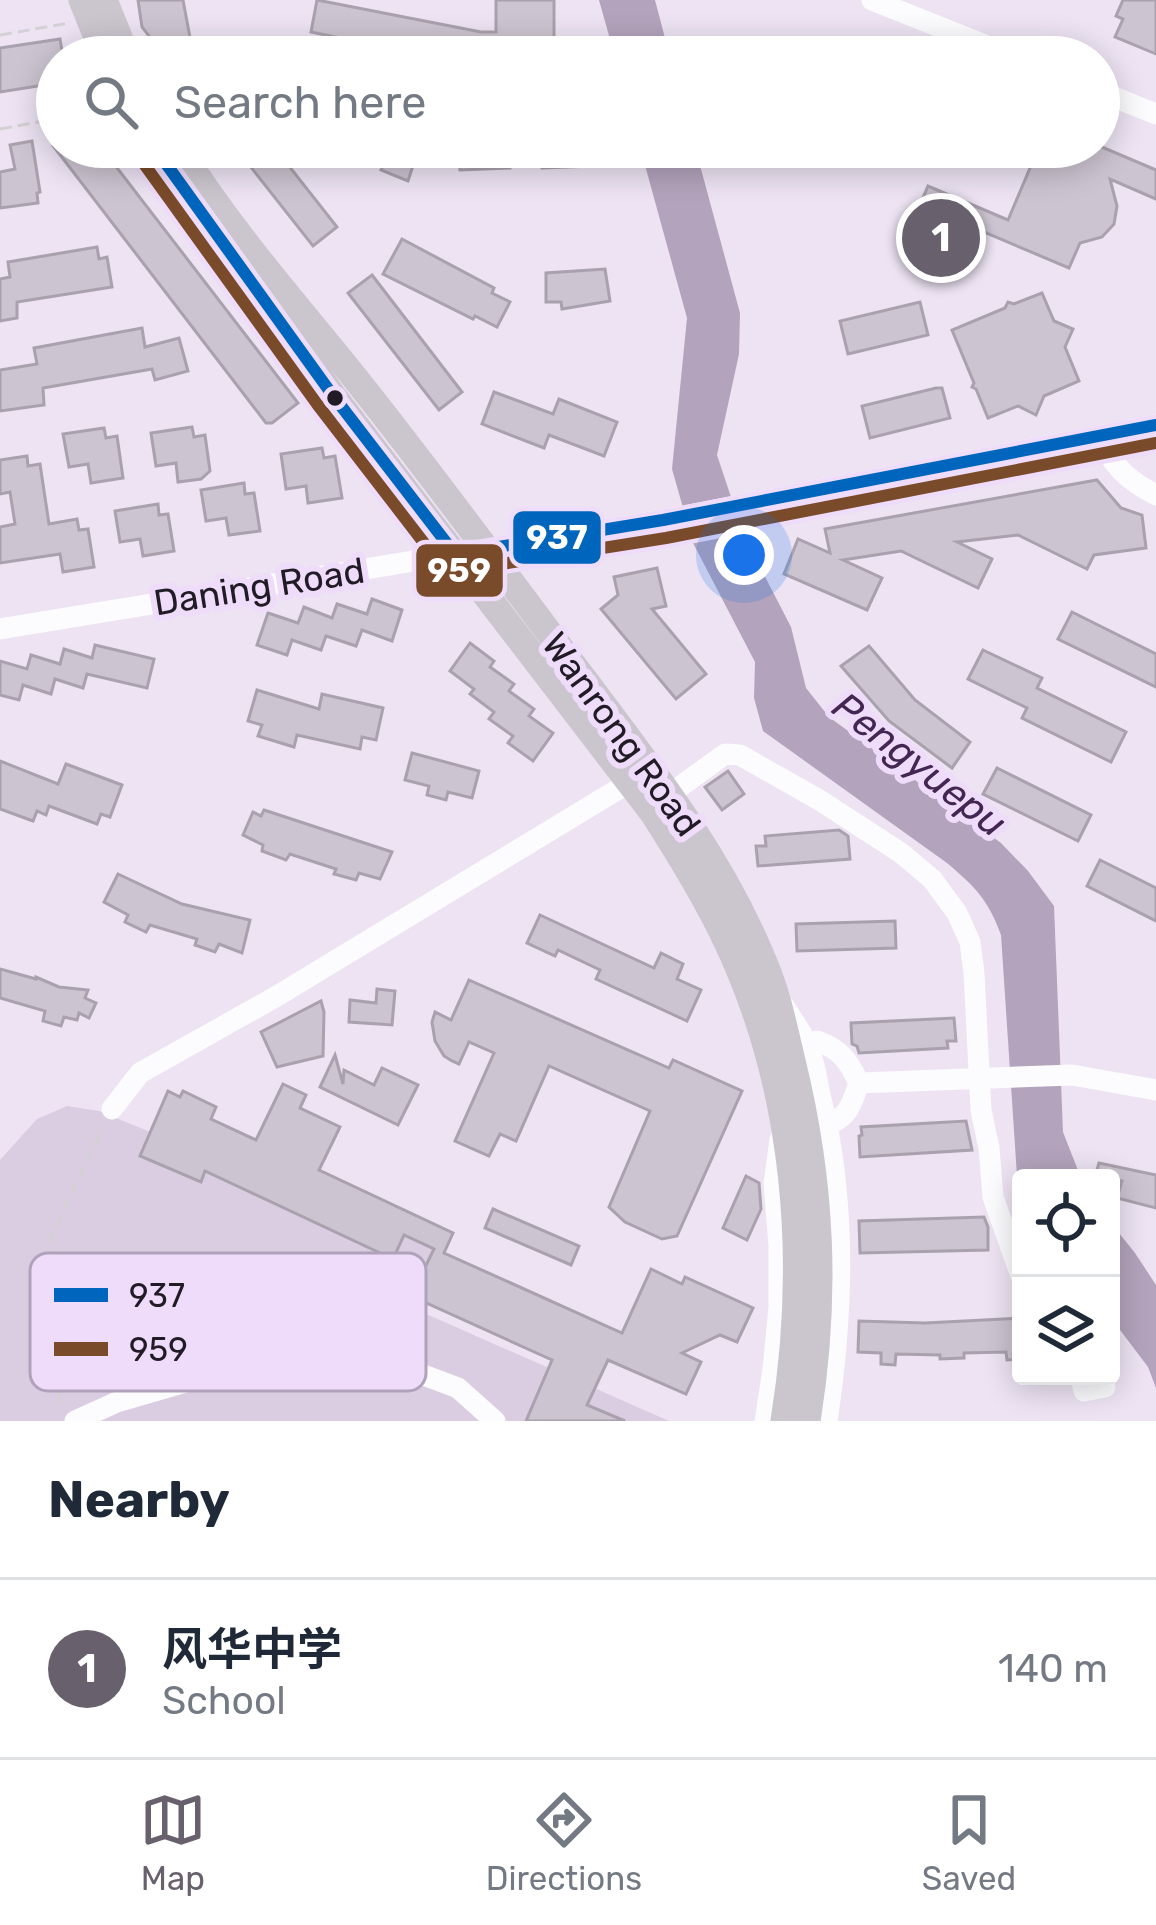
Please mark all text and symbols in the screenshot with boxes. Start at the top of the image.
search box [36,36,1120,168]
icon: search [78,69,144,135]
text: Search here [174,76,426,129]
pin: 1 [902,193,980,283]
unlabelled marker [324,387,346,409]
line badge: 937 [511,509,603,566]
text: 937 [526,518,588,557]
your location [714,525,774,585]
line badge: 959 [414,542,505,599]
street label: Daning Road [151,549,367,624]
text: 959 [427,551,491,590]
street label: Wanrong Road [533,624,710,844]
water label: Pengyuepu [824,683,1015,847]
map controls [1012,1169,1120,1385]
button: locate [1012,1169,1120,1277]
legend [30,1253,426,1391]
text: 937 [129,1276,185,1315]
button: layers [1012,1277,1120,1385]
text: 959 [129,1330,188,1369]
text: Nearby [48,1469,230,1530]
text: 风华中学 [162,1623,342,1676]
text: 1 [77,1646,97,1692]
text: 140 m [998,1646,1108,1692]
text: School [162,1678,286,1724]
tab: Map [140,1787,206,1898]
tab: Directions [486,1787,642,1898]
tab: Saved [922,1787,1016,1898]

